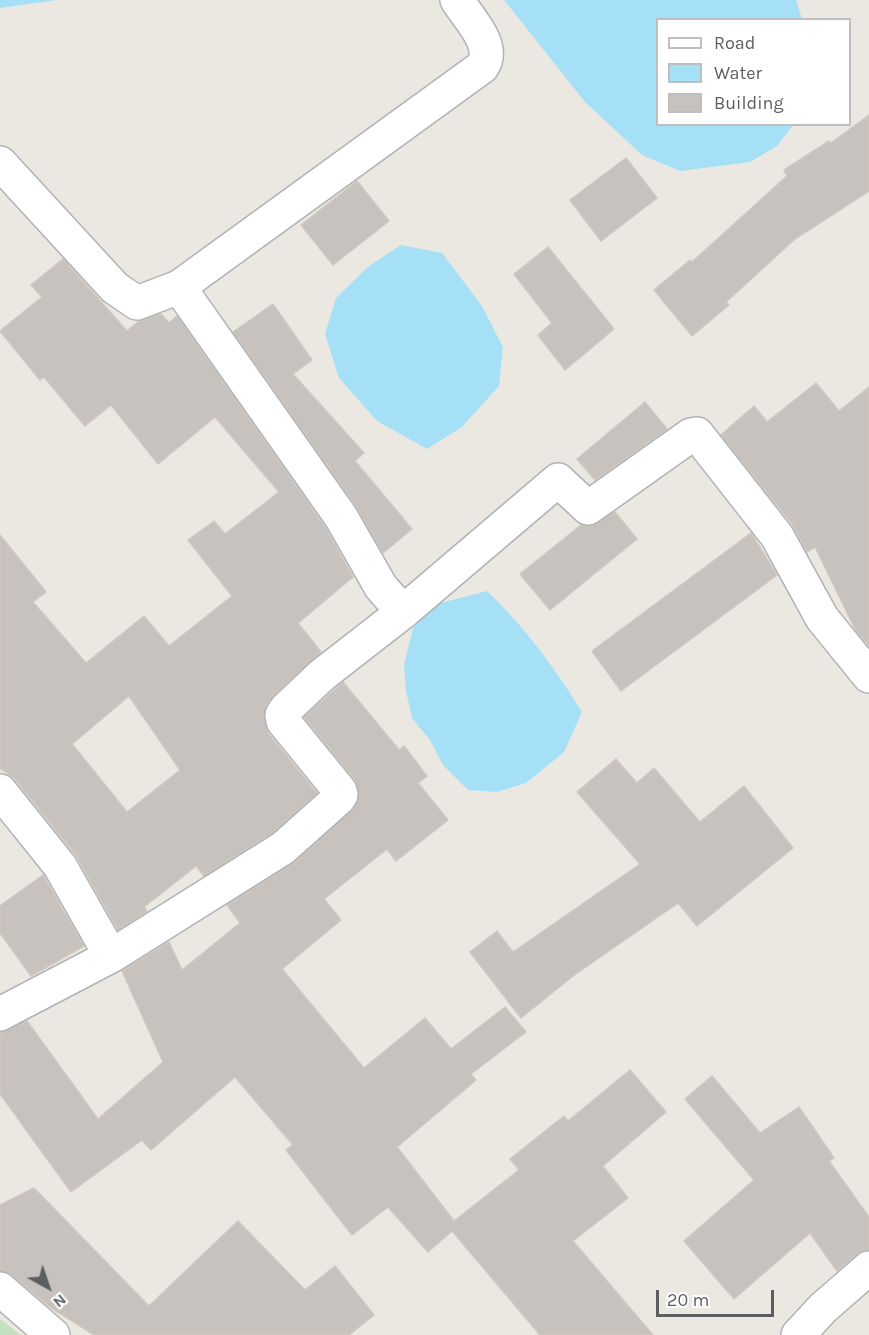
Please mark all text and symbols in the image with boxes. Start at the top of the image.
legend [656,18,851,126]
text: Road [714,32,755,54]
text: Water [714,62,762,84]
text: Building [714,92,784,114]
north arrow [18,1257,78,1317]
scale bar [659,1278,778,1316]
text: 20 m [667,1289,709,1311]
text: N [49,1290,70,1312]

